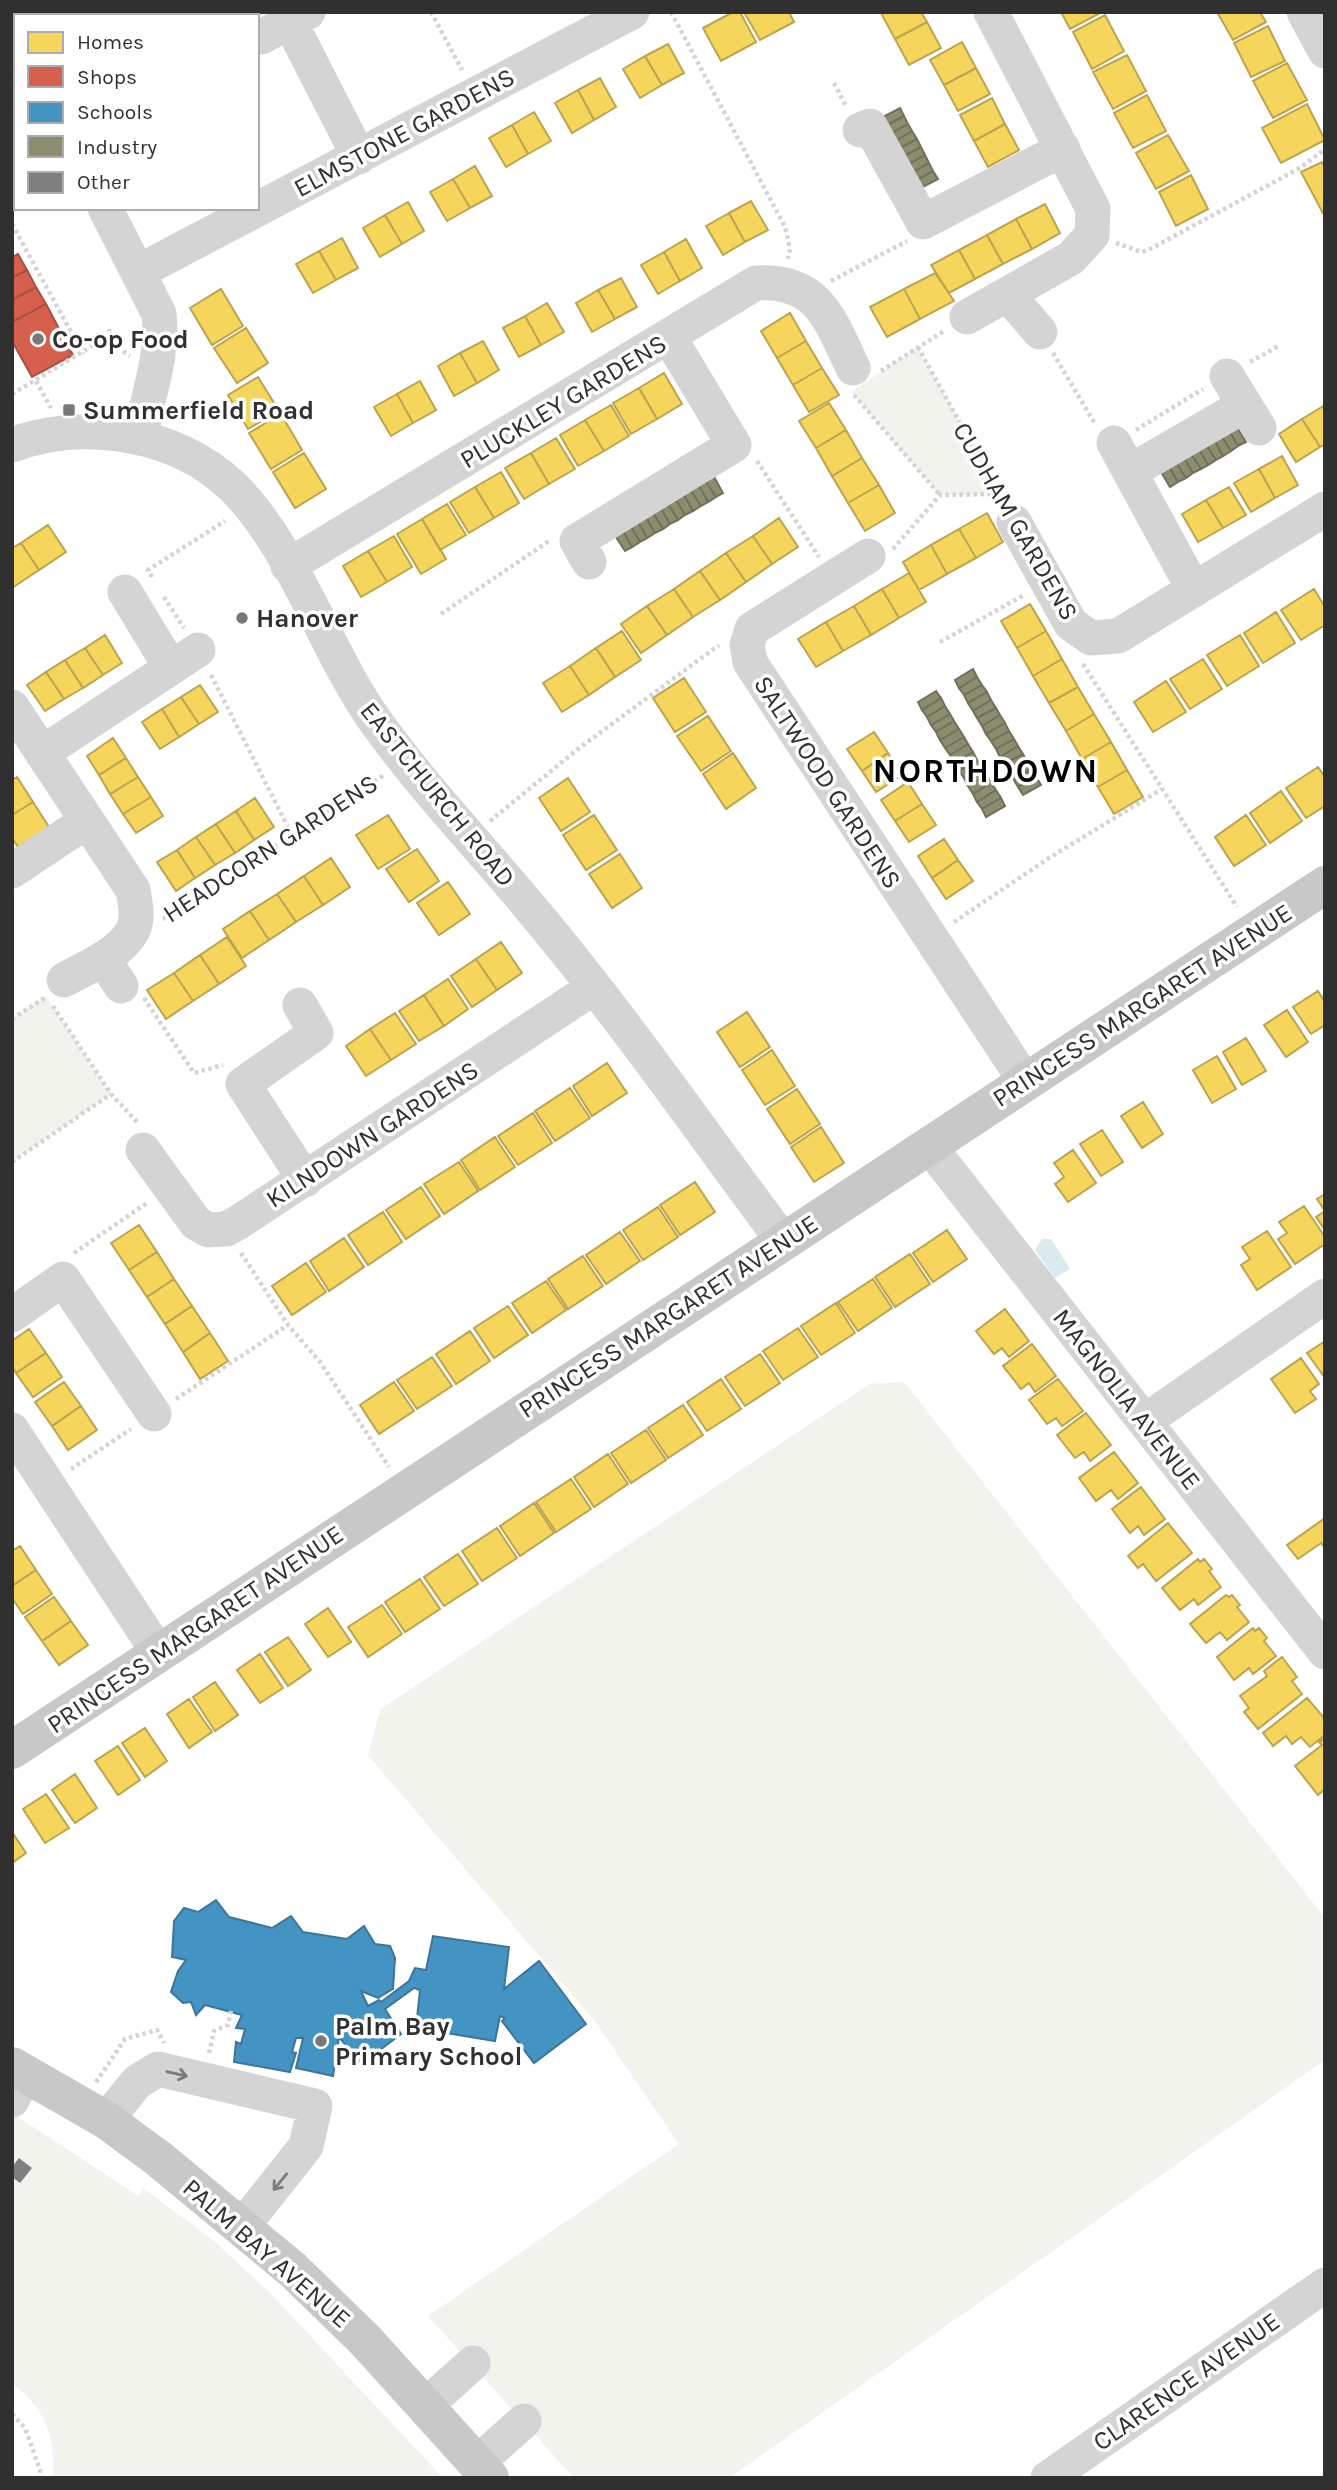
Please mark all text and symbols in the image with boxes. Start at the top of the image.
legend [14,14,259,210]
text: Homes [77,30,144,54]
street label: ELMSTONE GARDENS [288,61,520,204]
text: Shops [77,65,137,89]
text: Schools [77,100,153,124]
text: Industry [77,135,157,159]
text: Other [77,170,130,194]
place label: Co-op Food [52,324,189,355]
street label: PLUCKLEY GARDENS [454,328,672,475]
marker: Co-op Food [30,331,46,347]
place label: Summerfield Road [83,395,314,426]
marker: Summerfield Road [61,402,77,418]
street label: CUDHAM GARDENS [946,417,1085,626]
place label: Hanover [256,603,359,634]
marker: Hanover [234,610,250,626]
street label: SALTWOOD GARDENS [747,670,908,895]
street label: EASTCHURCH ROAD [354,696,522,893]
district label: NORTHDOWN [873,752,1099,790]
street label: HEADCORN GARDENS [157,767,383,929]
street label: PRINCESS MARGARET AVENUE [987,897,1298,1114]
street label: KILNDOWN GARDENS [260,1054,484,1215]
street label: PRINCESS MARGARET AVENUE [513,1208,824,1425]
street label: MAGNOLIA AVENUE [1046,1302,1207,1496]
street label: PRINCESS MARGARET AVENUE [41,1519,349,1740]
place label: Palm Bay Primary School [335,2011,522,2072]
marker: Palm Bay Primary School [313,2033,329,2049]
one-way arrow [165,2068,187,2081]
street label: PALM BAY AVENUE [176,2172,357,2335]
one-way arrow [272,2173,288,2191]
street label: CLARENCE AVENUE [1087,2305,1286,2457]

